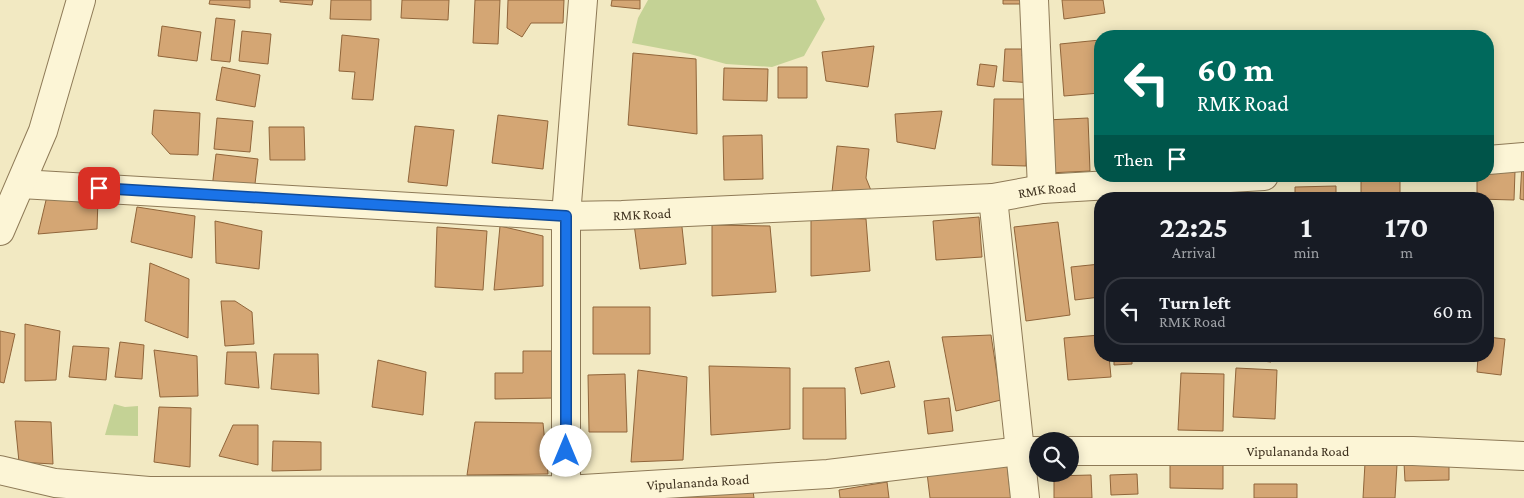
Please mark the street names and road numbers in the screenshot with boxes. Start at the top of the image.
street label: RMK Road [1017,179,1077,201]
street label: RMK Road [613,205,672,223]
street label: Vipulananda Road [1247,443,1350,459]
street label: Vipulananda Road [646,471,750,493]

